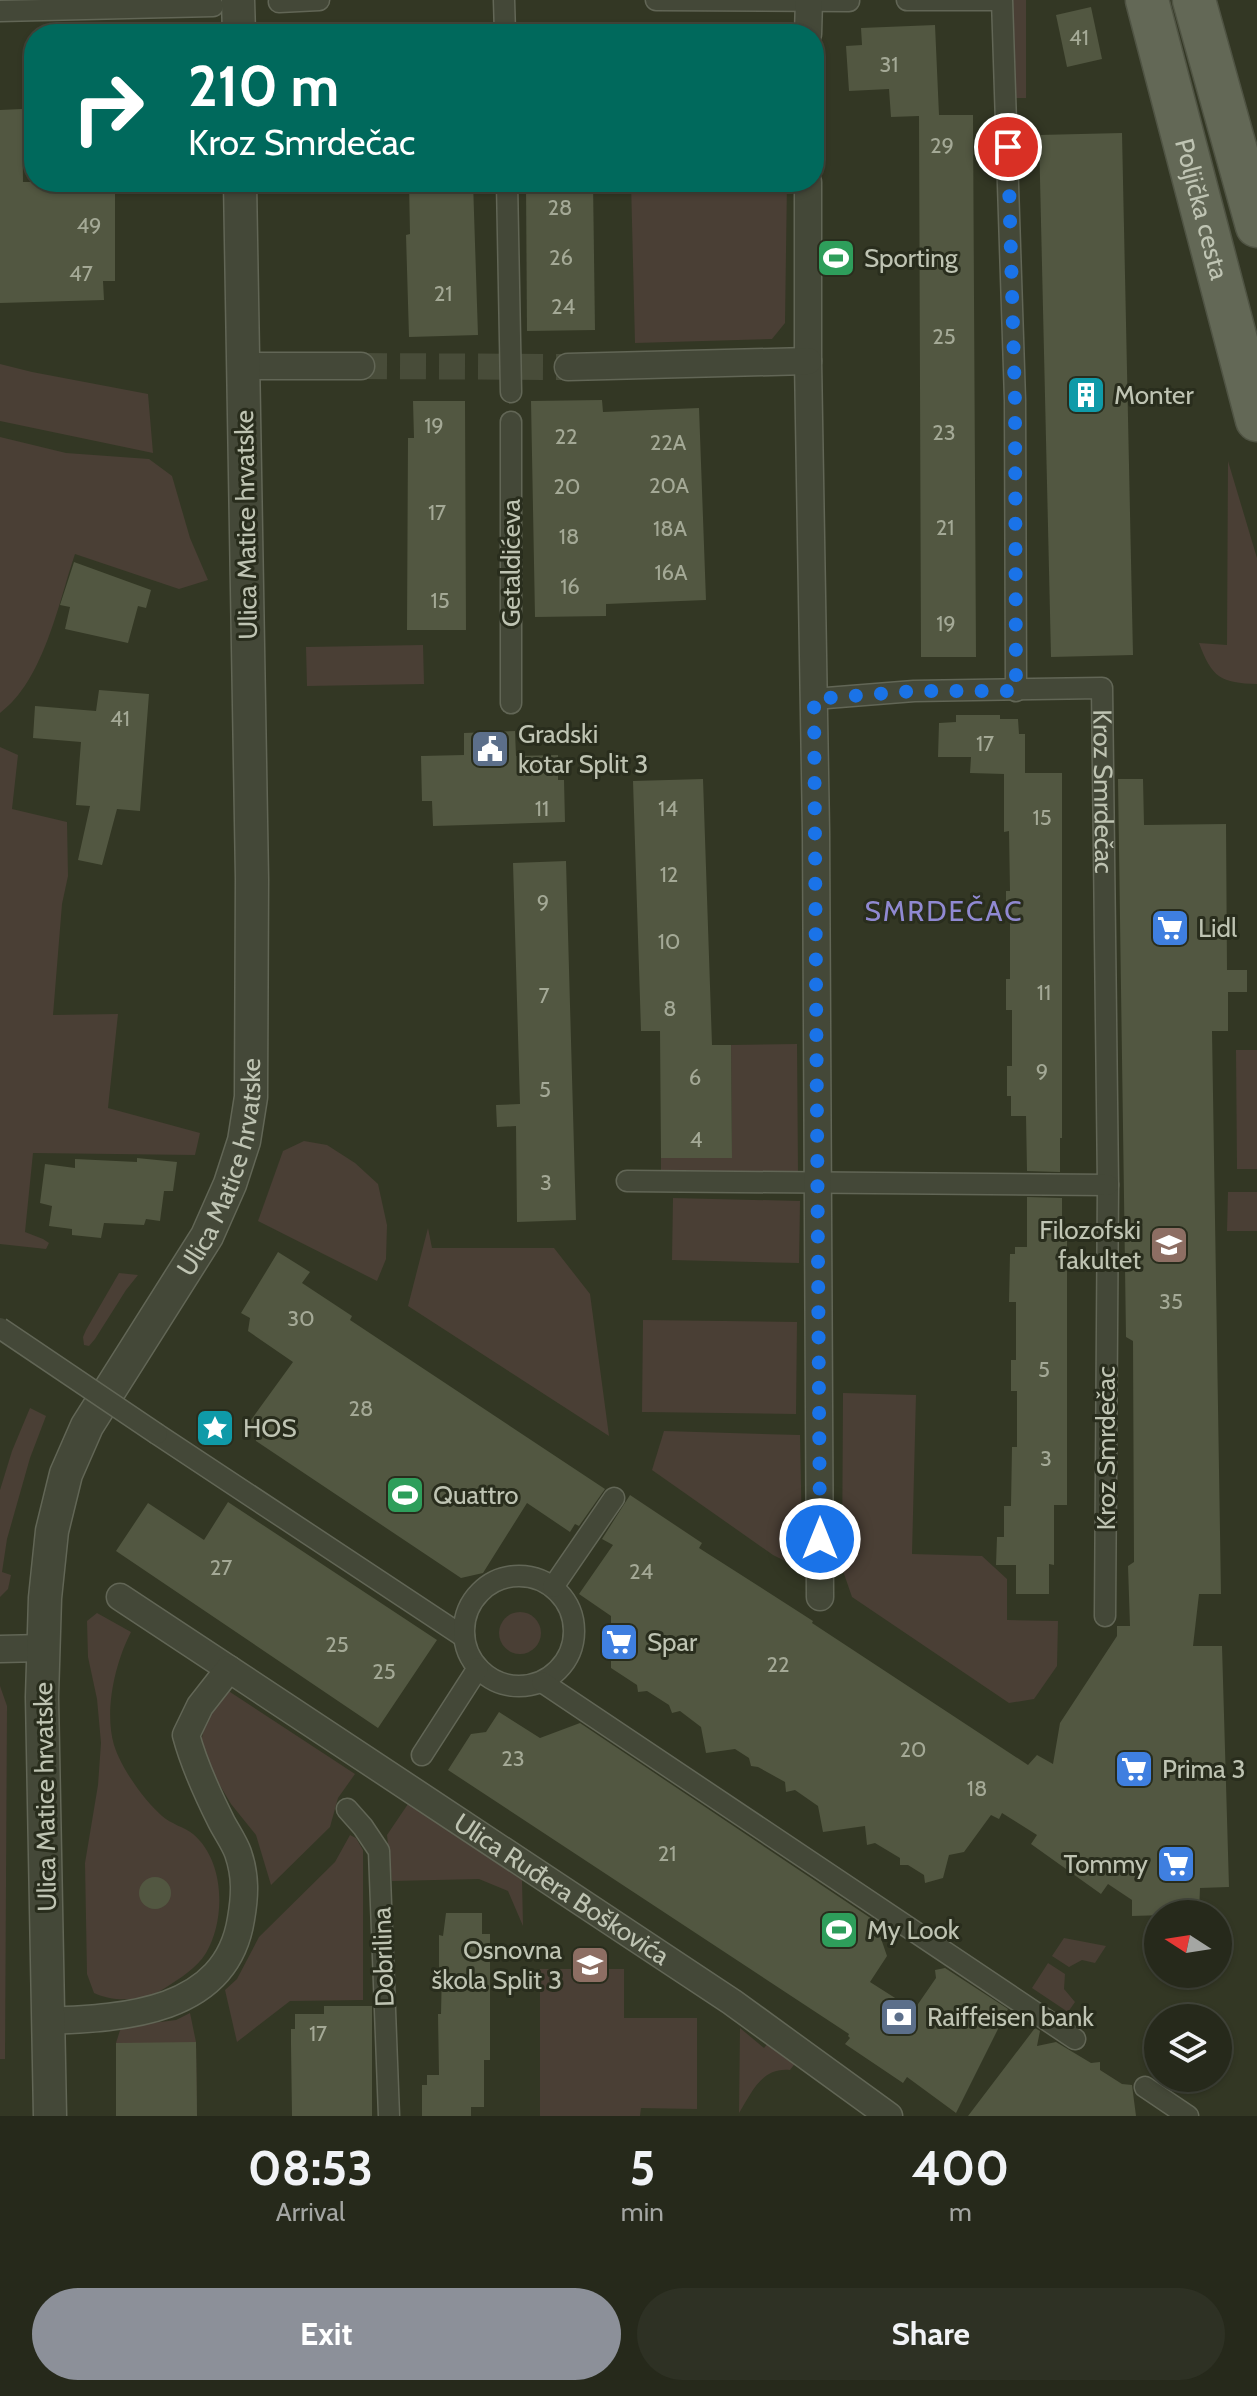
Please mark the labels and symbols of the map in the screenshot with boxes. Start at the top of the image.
house number: 41 [1069,24,1089,51]
house number: 31 [879,51,899,78]
pin [974,113,1042,181]
house number: 29 [930,132,954,159]
street label: Poljička cesta [1168,135,1236,283]
house number: 28 [548,194,572,221]
house number: 49 [76,212,102,239]
sports icon: Sporting [815,237,857,279]
place label: Sporting [864,242,959,274]
house number: 26 [549,244,573,271]
house number: 47 [69,260,93,287]
house number: 21 [434,280,452,307]
house number: 24 [551,293,575,320]
house number: 25 [932,323,956,350]
building icon: Monter [1065,374,1107,416]
place label: Monter [1114,379,1194,411]
street label: Ulica Matice hrvatske [228,410,264,640]
house number: 19 [424,412,444,439]
house number: 23 [932,419,956,446]
house number: 22 [554,423,578,450]
house number: 22A [650,429,687,456]
house number: 20A [649,472,690,499]
house number: 20 [554,473,580,500]
house number: 17 [428,499,446,526]
street label: Getaldićeva [495,499,527,627]
house number: 21 [936,514,954,541]
house number: 18A [653,515,687,542]
house number: 18 [559,523,579,550]
house number: 16A [654,559,688,586]
house number: 16 [560,573,580,600]
house number: 15 [430,587,450,614]
house number: 19 [936,610,956,637]
house number: 41 [110,705,130,732]
street label: Kroz Smrdečac [1086,709,1120,874]
place label: Gradski kotar Split 3 [518,718,648,780]
public building icon: Gradski kotar Split 3 [469,728,511,770]
house number: 17 [976,730,994,757]
house number: 11 [535,795,549,822]
house number: 14 [658,795,678,822]
house number: 15 [1032,804,1052,831]
house number: 12 [660,861,678,888]
house number: 9 [537,889,549,916]
district label: SMRDEČAC [864,894,1024,928]
supermarket icon: Lidl [1149,907,1191,949]
place label: Lidl [1198,912,1237,944]
house number: 10 [658,928,680,955]
house number: 11 [1037,979,1051,1006]
house number: 7 [538,982,550,1009]
house number: 8 [663,995,677,1022]
street label: Ulica Matice hrvatske [170,1058,267,1282]
house number: 9 [1036,1058,1048,1085]
house number: 6 [689,1064,701,1091]
house number: 5 [539,1076,551,1103]
house number: 4 [690,1126,703,1153]
house number: 3 [540,1169,552,1196]
place label: Filozofski fakultet [1039,1214,1141,1276]
school or university icon: Filozofski fakultet [1148,1224,1190,1266]
house number: 35 [1159,1288,1183,1315]
house number: 30 [287,1305,315,1332]
house number: 5 [1038,1356,1050,1383]
street label: Kroz Smrdečac [1090,1366,1122,1530]
house number: 28 [349,1395,373,1422]
place icon: HOS [194,1407,236,1449]
place label: HOS [243,1412,297,1444]
house number: 3 [1040,1445,1052,1472]
sports icon: Quattro [384,1474,426,1516]
place label: Quattro [433,1479,518,1511]
position arrow [778,1497,862,1581]
house number: 27 [210,1554,232,1581]
house number: 24 [629,1558,653,1585]
supermarket icon: Spar [598,1621,640,1663]
place label: Spar [647,1626,698,1658]
house number: 25 [325,1631,349,1658]
house number: 22 [766,1651,790,1678]
house number: 25 [372,1658,396,1685]
street label: Ulica Matice hrvatske [27,1682,63,1912]
house number: 20 [900,1736,926,1763]
house number: 23 [501,1745,525,1772]
supermarket icon: Prima 3 [1113,1748,1155,1790]
place label: Prima 3 [1162,1753,1246,1785]
house number: 18 [967,1775,987,1802]
street label: Ulica Ruđera Boškovića [448,1806,676,1972]
house number: 21 [658,1840,676,1867]
supermarket icon: Tommy [1155,1843,1197,1885]
place label: Tommy [1064,1848,1148,1880]
north arrow [1144,1900,1232,1988]
street label: Dobrilina [365,1906,401,2007]
sports icon: My Look [818,1909,860,1951]
place label: My Look [867,1914,960,1946]
place label: Osnovna škola Split 3 [432,1934,563,1996]
school or university icon: Osnovna škola Split 3 [569,1944,611,1986]
bank icon: Raiffeisen bank [878,1996,920,2038]
place label: Raiffeisen bank [927,2001,1094,2033]
house number: 17 [309,2020,327,2047]

